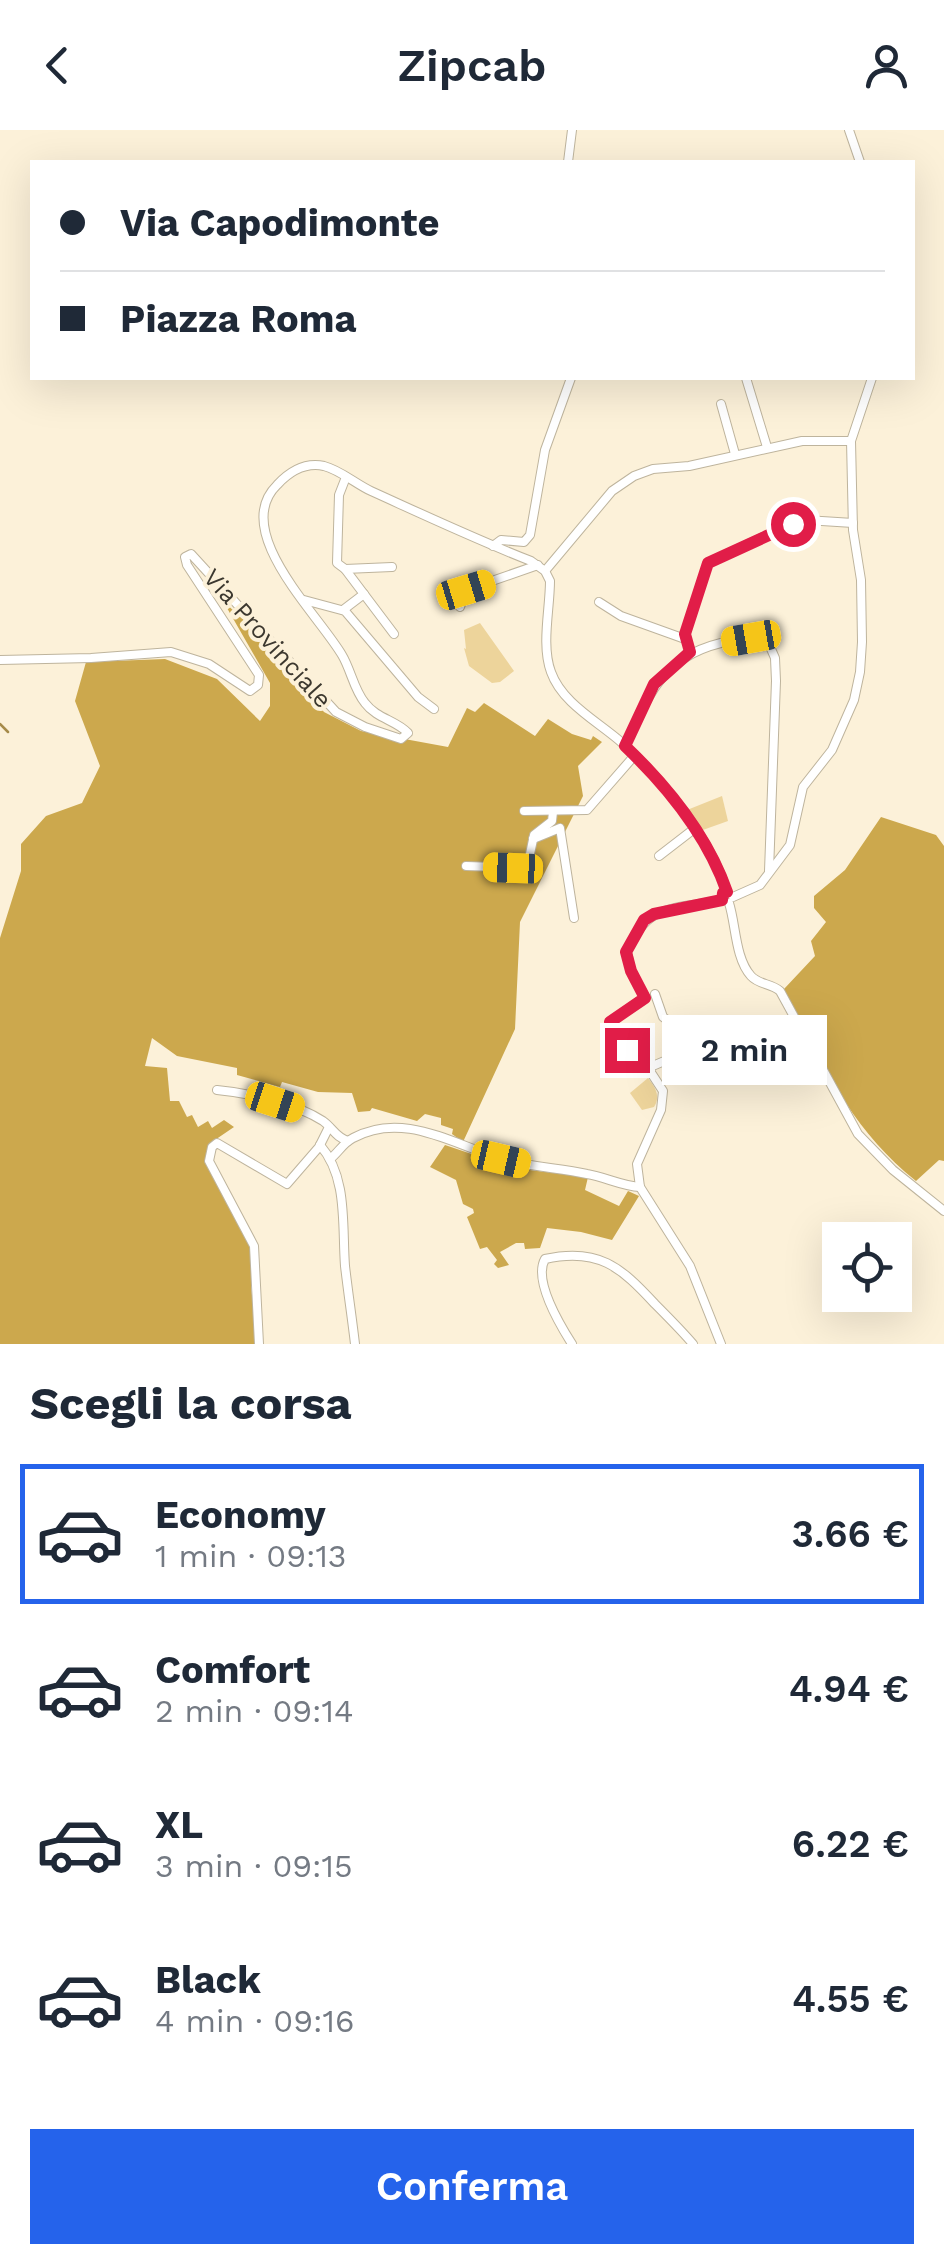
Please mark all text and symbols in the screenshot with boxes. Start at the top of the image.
icon: back [30,38,85,93]
icon: person [859,38,914,93]
text: Zipcab [398,39,546,92]
text: Via Capodimonte [120,201,439,245]
text: Piazza Roma [120,297,357,341]
route start [771,502,816,547]
street label: Via Provinciale [198,563,338,714]
car [433,567,499,613]
car [719,618,783,658]
car [482,852,544,884]
callout: 2 min [662,1015,827,1085]
route end [605,1028,650,1073]
text: 2 min [701,1031,788,1069]
car [242,1078,308,1126]
car [468,1138,534,1180]
map controls [822,1222,912,1312]
button: locate [822,1222,912,1312]
text: Scegli la corsa [30,1377,352,1430]
icon: car [35,1489,125,1579]
text: Economy [155,1493,326,1537]
text: 3.66 € [791,1512,909,1556]
text: 1 min · 09:13 [155,1537,347,1575]
icon: car [35,1644,125,1734]
text: Comfort [155,1648,310,1692]
text: 4.94 € [789,1667,909,1711]
text: 2 min · 09:14 [155,1692,354,1730]
icon: car [35,1799,125,1889]
text: XL [155,1803,203,1847]
text: 6.22 € [792,1822,909,1866]
text: 3 min · 09:15 [155,1847,353,1885]
icon: car [35,1954,125,2044]
text: Black [155,1958,261,2002]
text: 4.55 € [792,1977,909,2021]
text: 4 min · 09:16 [155,2002,354,2040]
button: Conferma [30,2129,914,2244]

